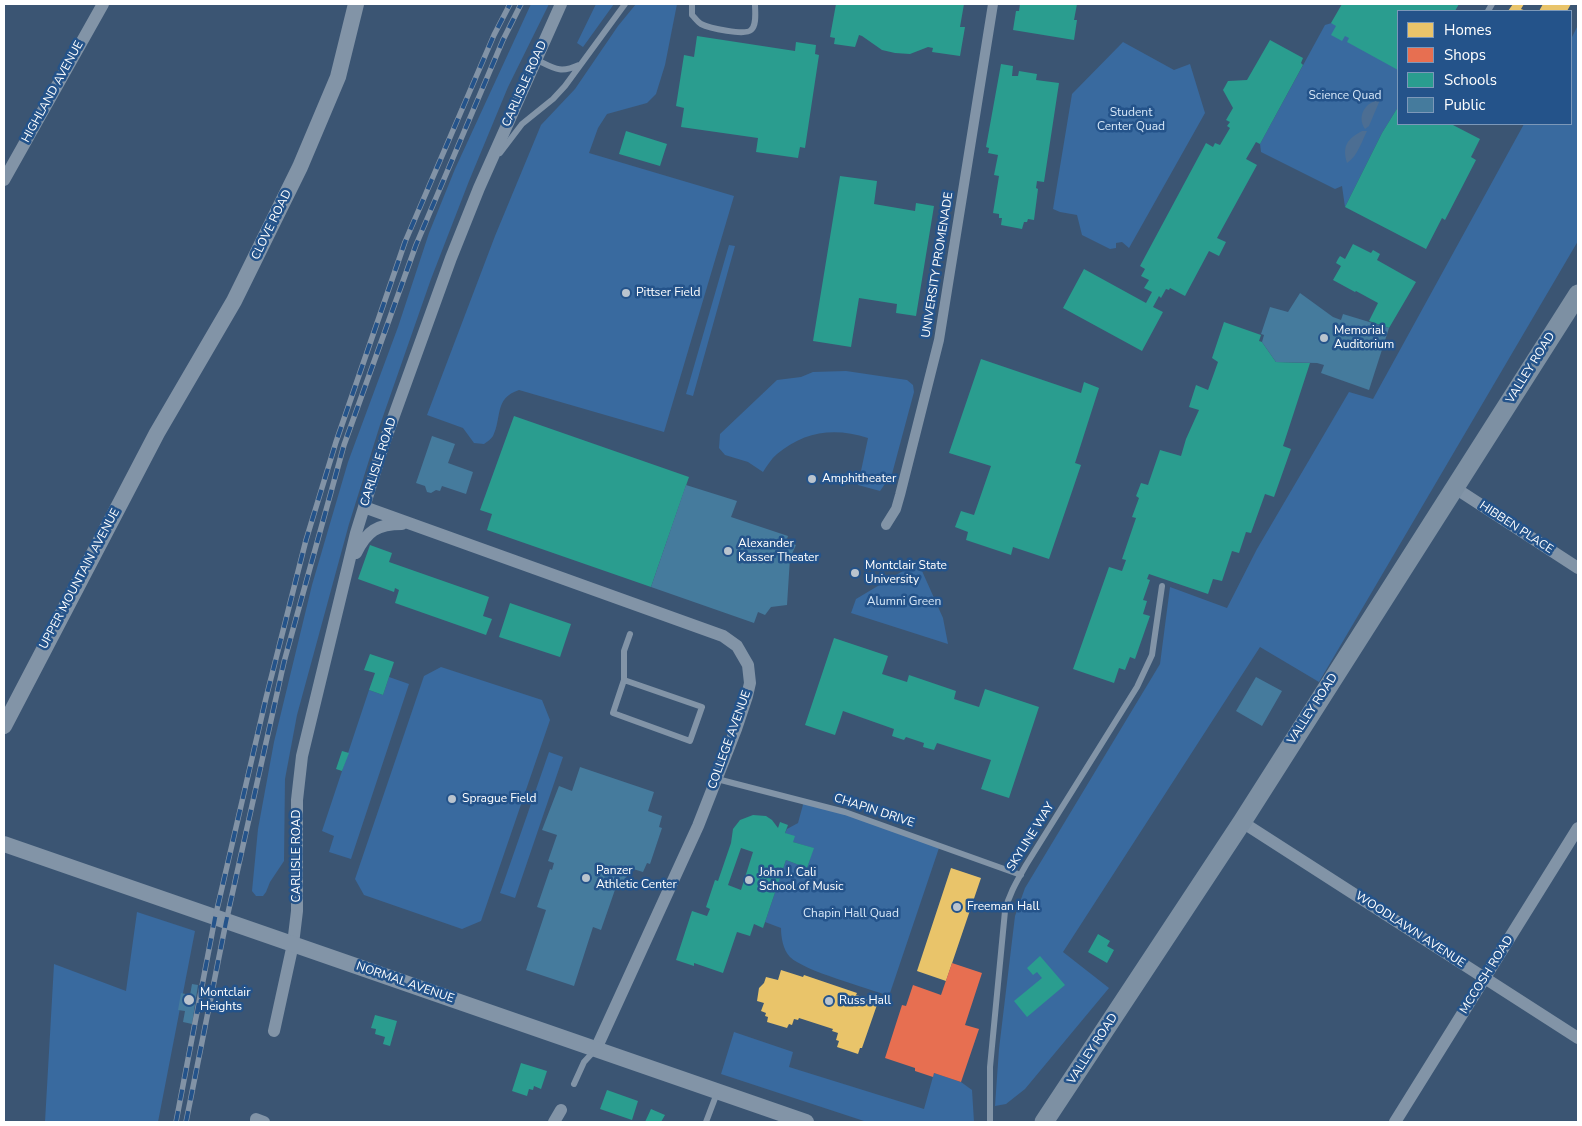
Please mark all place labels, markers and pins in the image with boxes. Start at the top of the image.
place label: Pittser Field [636,286,700,300]
marker: Pittser Field [620,287,632,299]
place label: Memorial Auditorium [1334,324,1394,352]
marker: Memorial Auditorium [1318,332,1330,344]
place label: Amphitheater [822,472,896,486]
marker: Amphitheater [806,473,818,485]
place label: Alexander Kasser Theater [738,537,819,565]
marker: Alexander Kasser Theater [722,545,734,557]
place label: Montclair State University [865,559,947,587]
marker: Montclair State University [849,567,861,579]
place label: Sprague Field [462,792,536,806]
marker: Sprague Field [446,793,458,805]
place label: Panzer Athletic Center [596,864,677,892]
place label: John J. Cali School of Music [759,866,844,894]
marker: Panzer Athletic Center [580,872,592,884]
marker: John J. Cali School of Music [743,874,755,886]
place label: Freeman Hall [967,900,1040,914]
marker: Freeman Hall [951,901,963,913]
place label: Montclair Heights [200,986,250,1014]
marker: Montclair Heights [182,993,196,1007]
place label: Russ Hall [839,994,891,1008]
marker: Russ Hall [823,995,835,1007]

